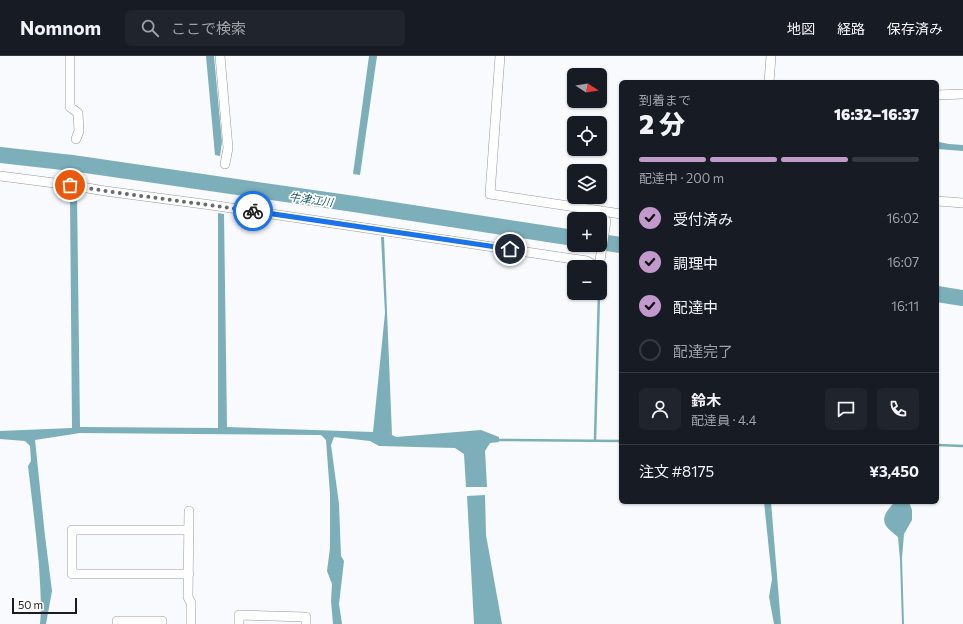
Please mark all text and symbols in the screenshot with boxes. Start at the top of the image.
search box [125,10,405,46]
text: Nomnom [20,16,101,39]
icon: search [139,17,161,39]
text: ここで検索 [171,19,246,37]
text: 地図 [787,20,815,37]
text: 経路 [837,20,865,37]
text: 保存済み [887,20,943,37]
north arrow [567,68,607,108]
map controls [567,68,607,300]
text: 到着まで [639,92,691,108]
text: 16:32–16:37 [834,105,919,123]
text: 2 分 [639,108,685,139]
button: locate [567,116,607,156]
button: layers [567,164,607,204]
pin [53,168,87,202]
text: 配達中 · 200 m [639,170,724,186]
icon: bag [59,174,81,196]
water label: 牛津江川 [288,190,335,209]
courier [233,191,273,231]
icon: bike [242,200,264,222]
icon: check [639,207,661,229]
text: 受付済み [673,210,733,228]
text: 16:02 [887,210,919,226]
button: + [567,212,607,252]
pin [493,232,527,266]
icon: home [499,238,521,260]
icon: check [639,251,661,273]
text: 調理中 [673,254,718,272]
text: 16:07 [887,254,919,270]
button: − [567,260,607,300]
icon: check [639,295,661,317]
text: 配達中 [673,298,718,316]
text: 16:11 [891,298,919,314]
text: 配達完了 [673,342,733,360]
button: person [639,388,681,430]
button: chat [825,388,867,430]
button: phone [877,388,919,430]
text: 鈴木 [691,391,721,409]
text: 配達員 · 4.4 [691,412,756,428]
text: 注文 #8175 [639,462,714,480]
text: ¥3,450 [869,462,919,480]
scale bar [12,596,77,615]
text: 50 m [18,598,43,611]

